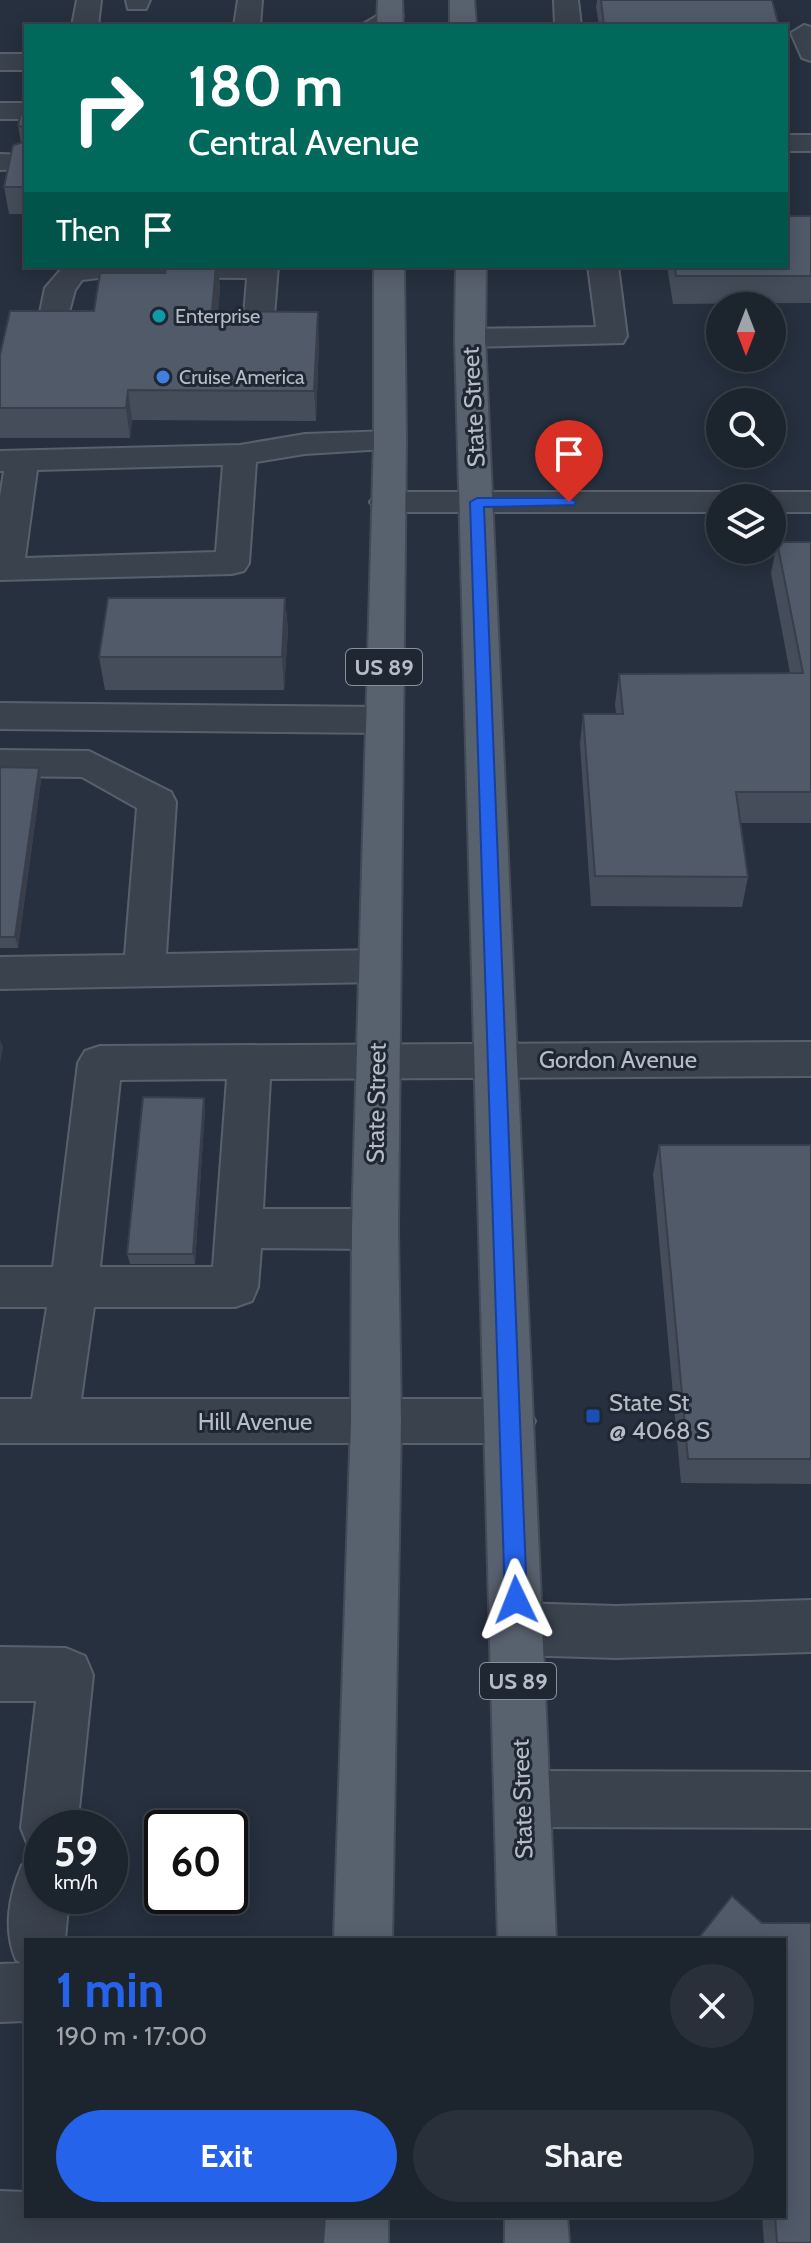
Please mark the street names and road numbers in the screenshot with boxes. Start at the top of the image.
street label: State Street [455,346,491,468]
road number: US 89 [346,649,422,685]
street label: State Street [360,1043,392,1163]
street label: Gordon Avenue [539,1045,697,1074]
street label: Hill Avenue [198,1407,312,1436]
road number: US 89 [480,1663,556,1699]
street label: State Street [505,1738,539,1860]

